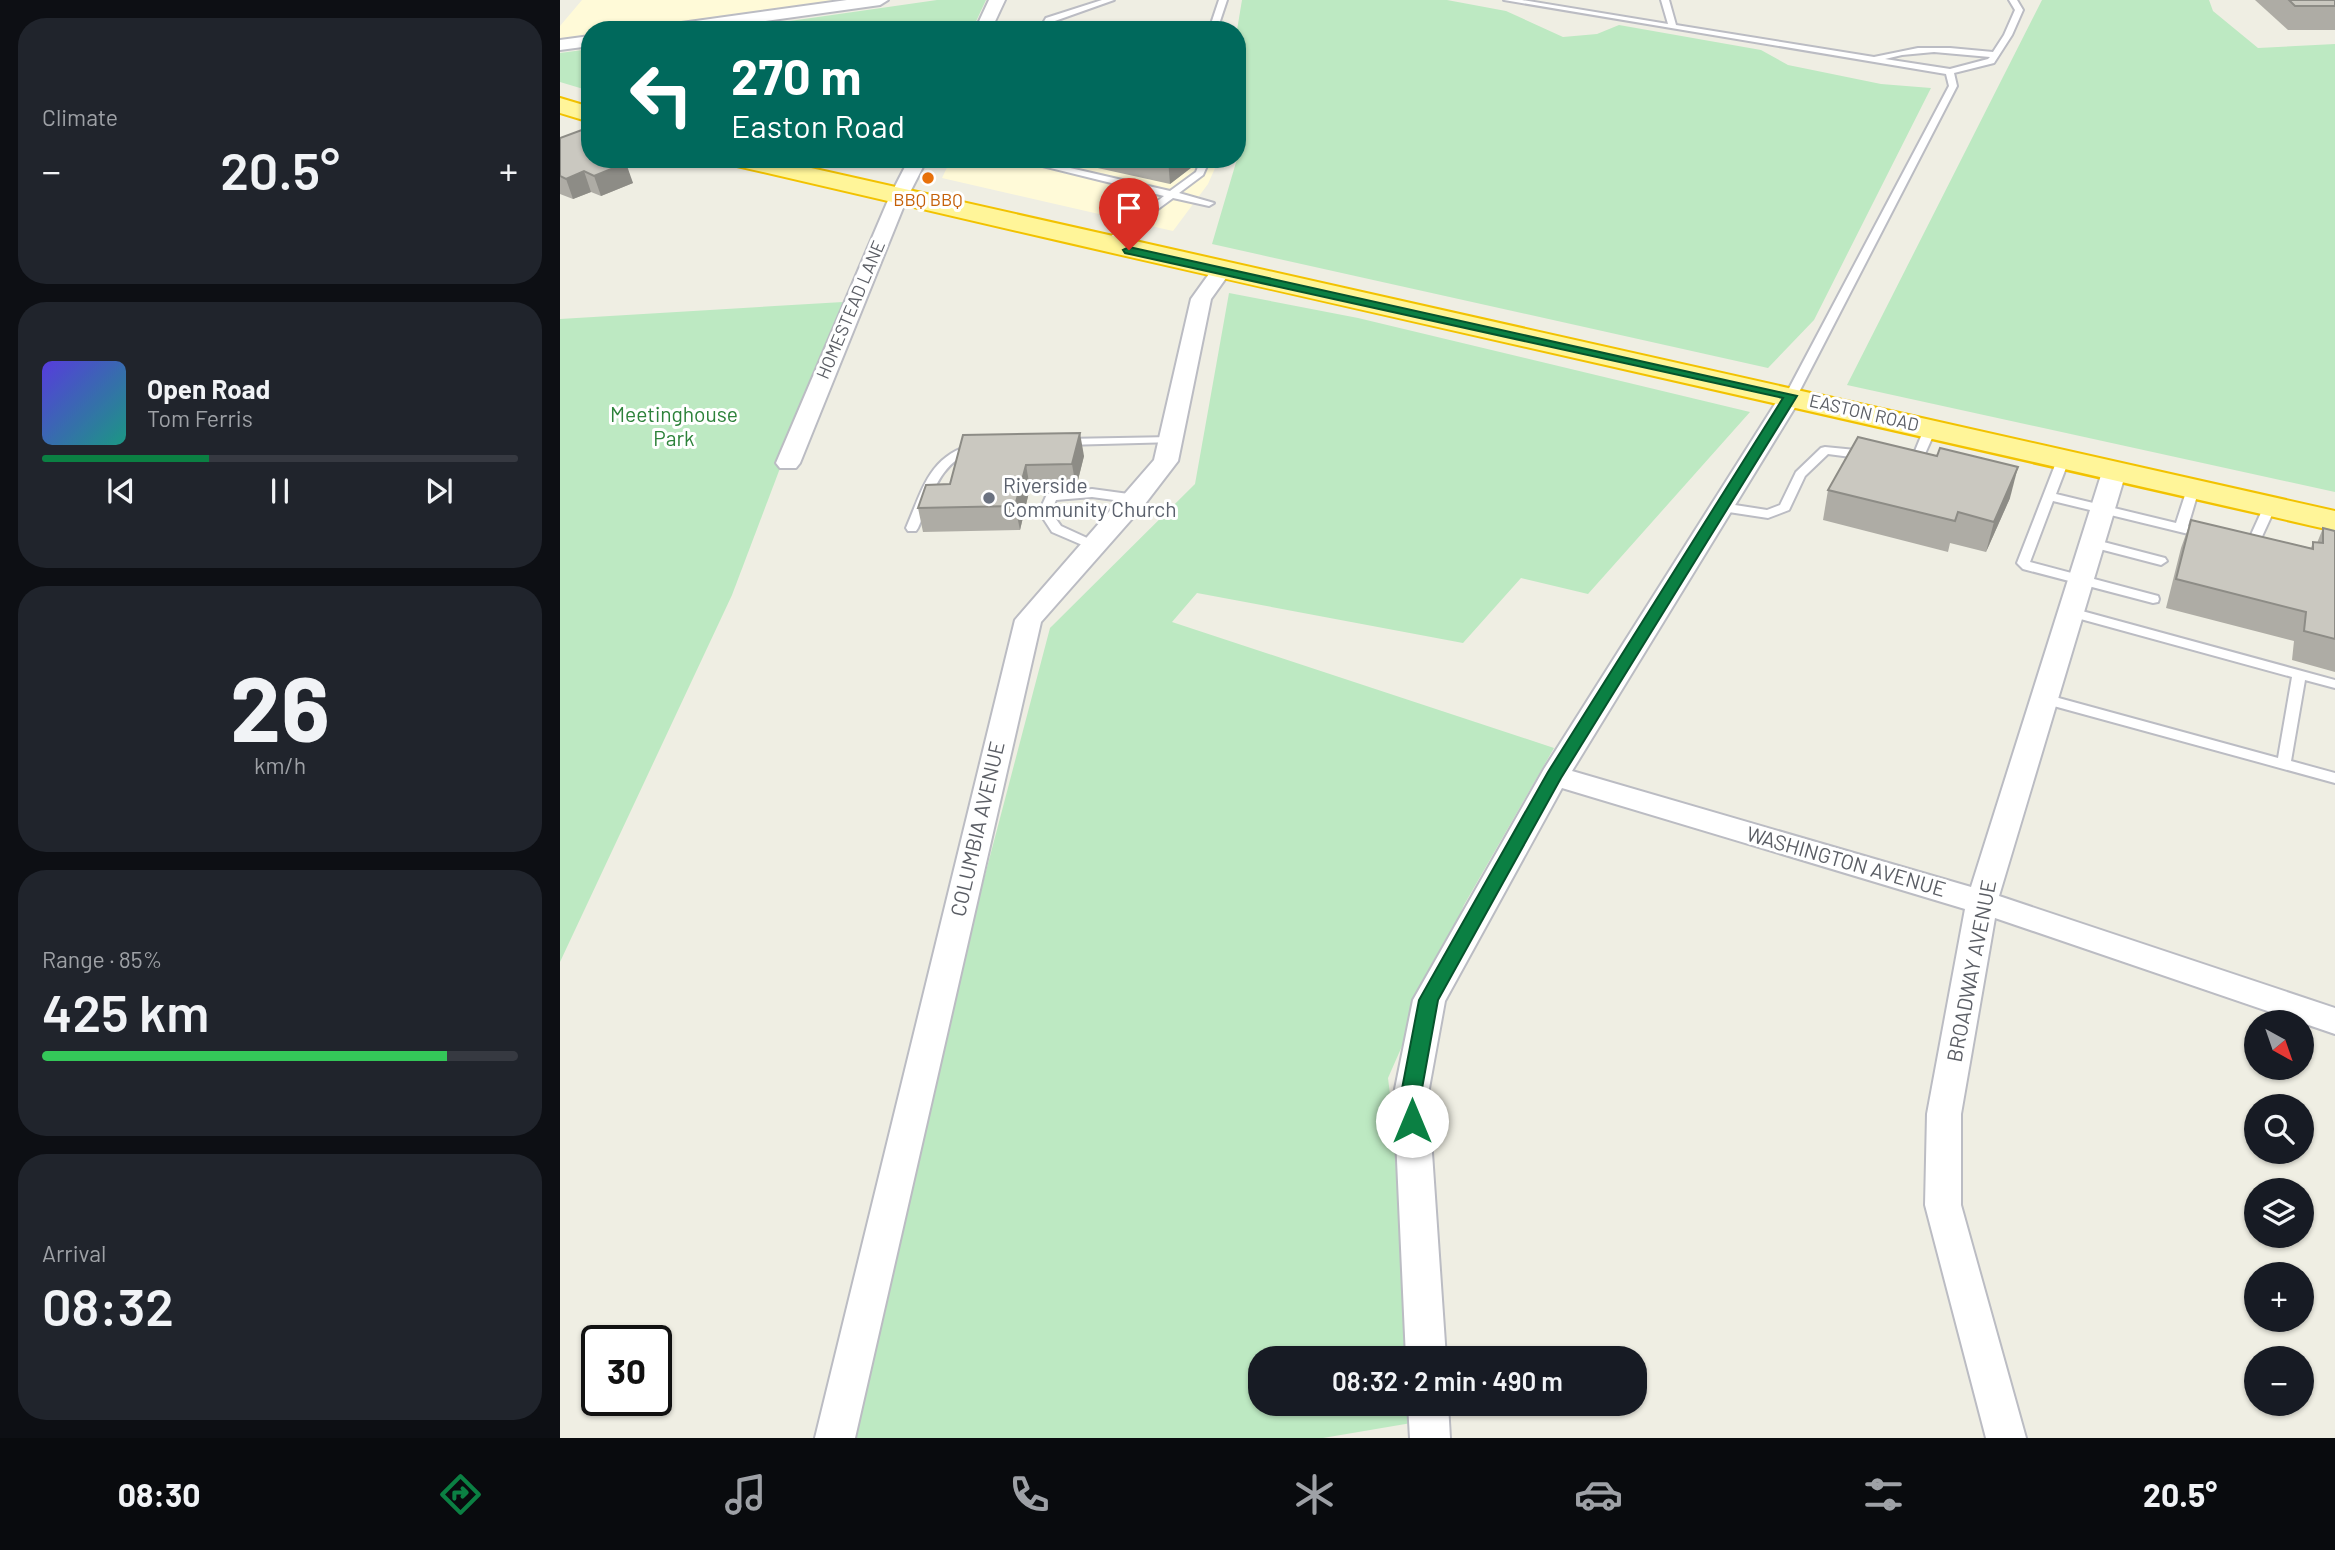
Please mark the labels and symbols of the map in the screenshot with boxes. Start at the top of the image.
marker: BBQ BBQ [920,170,936,186]
pin [1099,178,1159,250]
place label: BBQ BBQ [893,188,963,210]
street label: HOMESTEAD LANE [811,237,889,382]
street label: EASTON ROAD [1807,389,1921,435]
park label: Meetinghouse Park [610,401,738,450]
place label: Riverside Community Church [1003,472,1176,521]
marker: Riverside Community Church [981,490,997,506]
street label: COLUMBIA AVENUE [944,739,1009,919]
street label: WASHINGTON AVENUE [1744,820,1949,901]
street label: BROADWAY AVENUE [1941,877,2000,1064]
north arrow [2244,1010,2314,1080]
position arrow [1375,1084,1449,1158]
speed limit sign: 30 [581,1325,672,1416]

